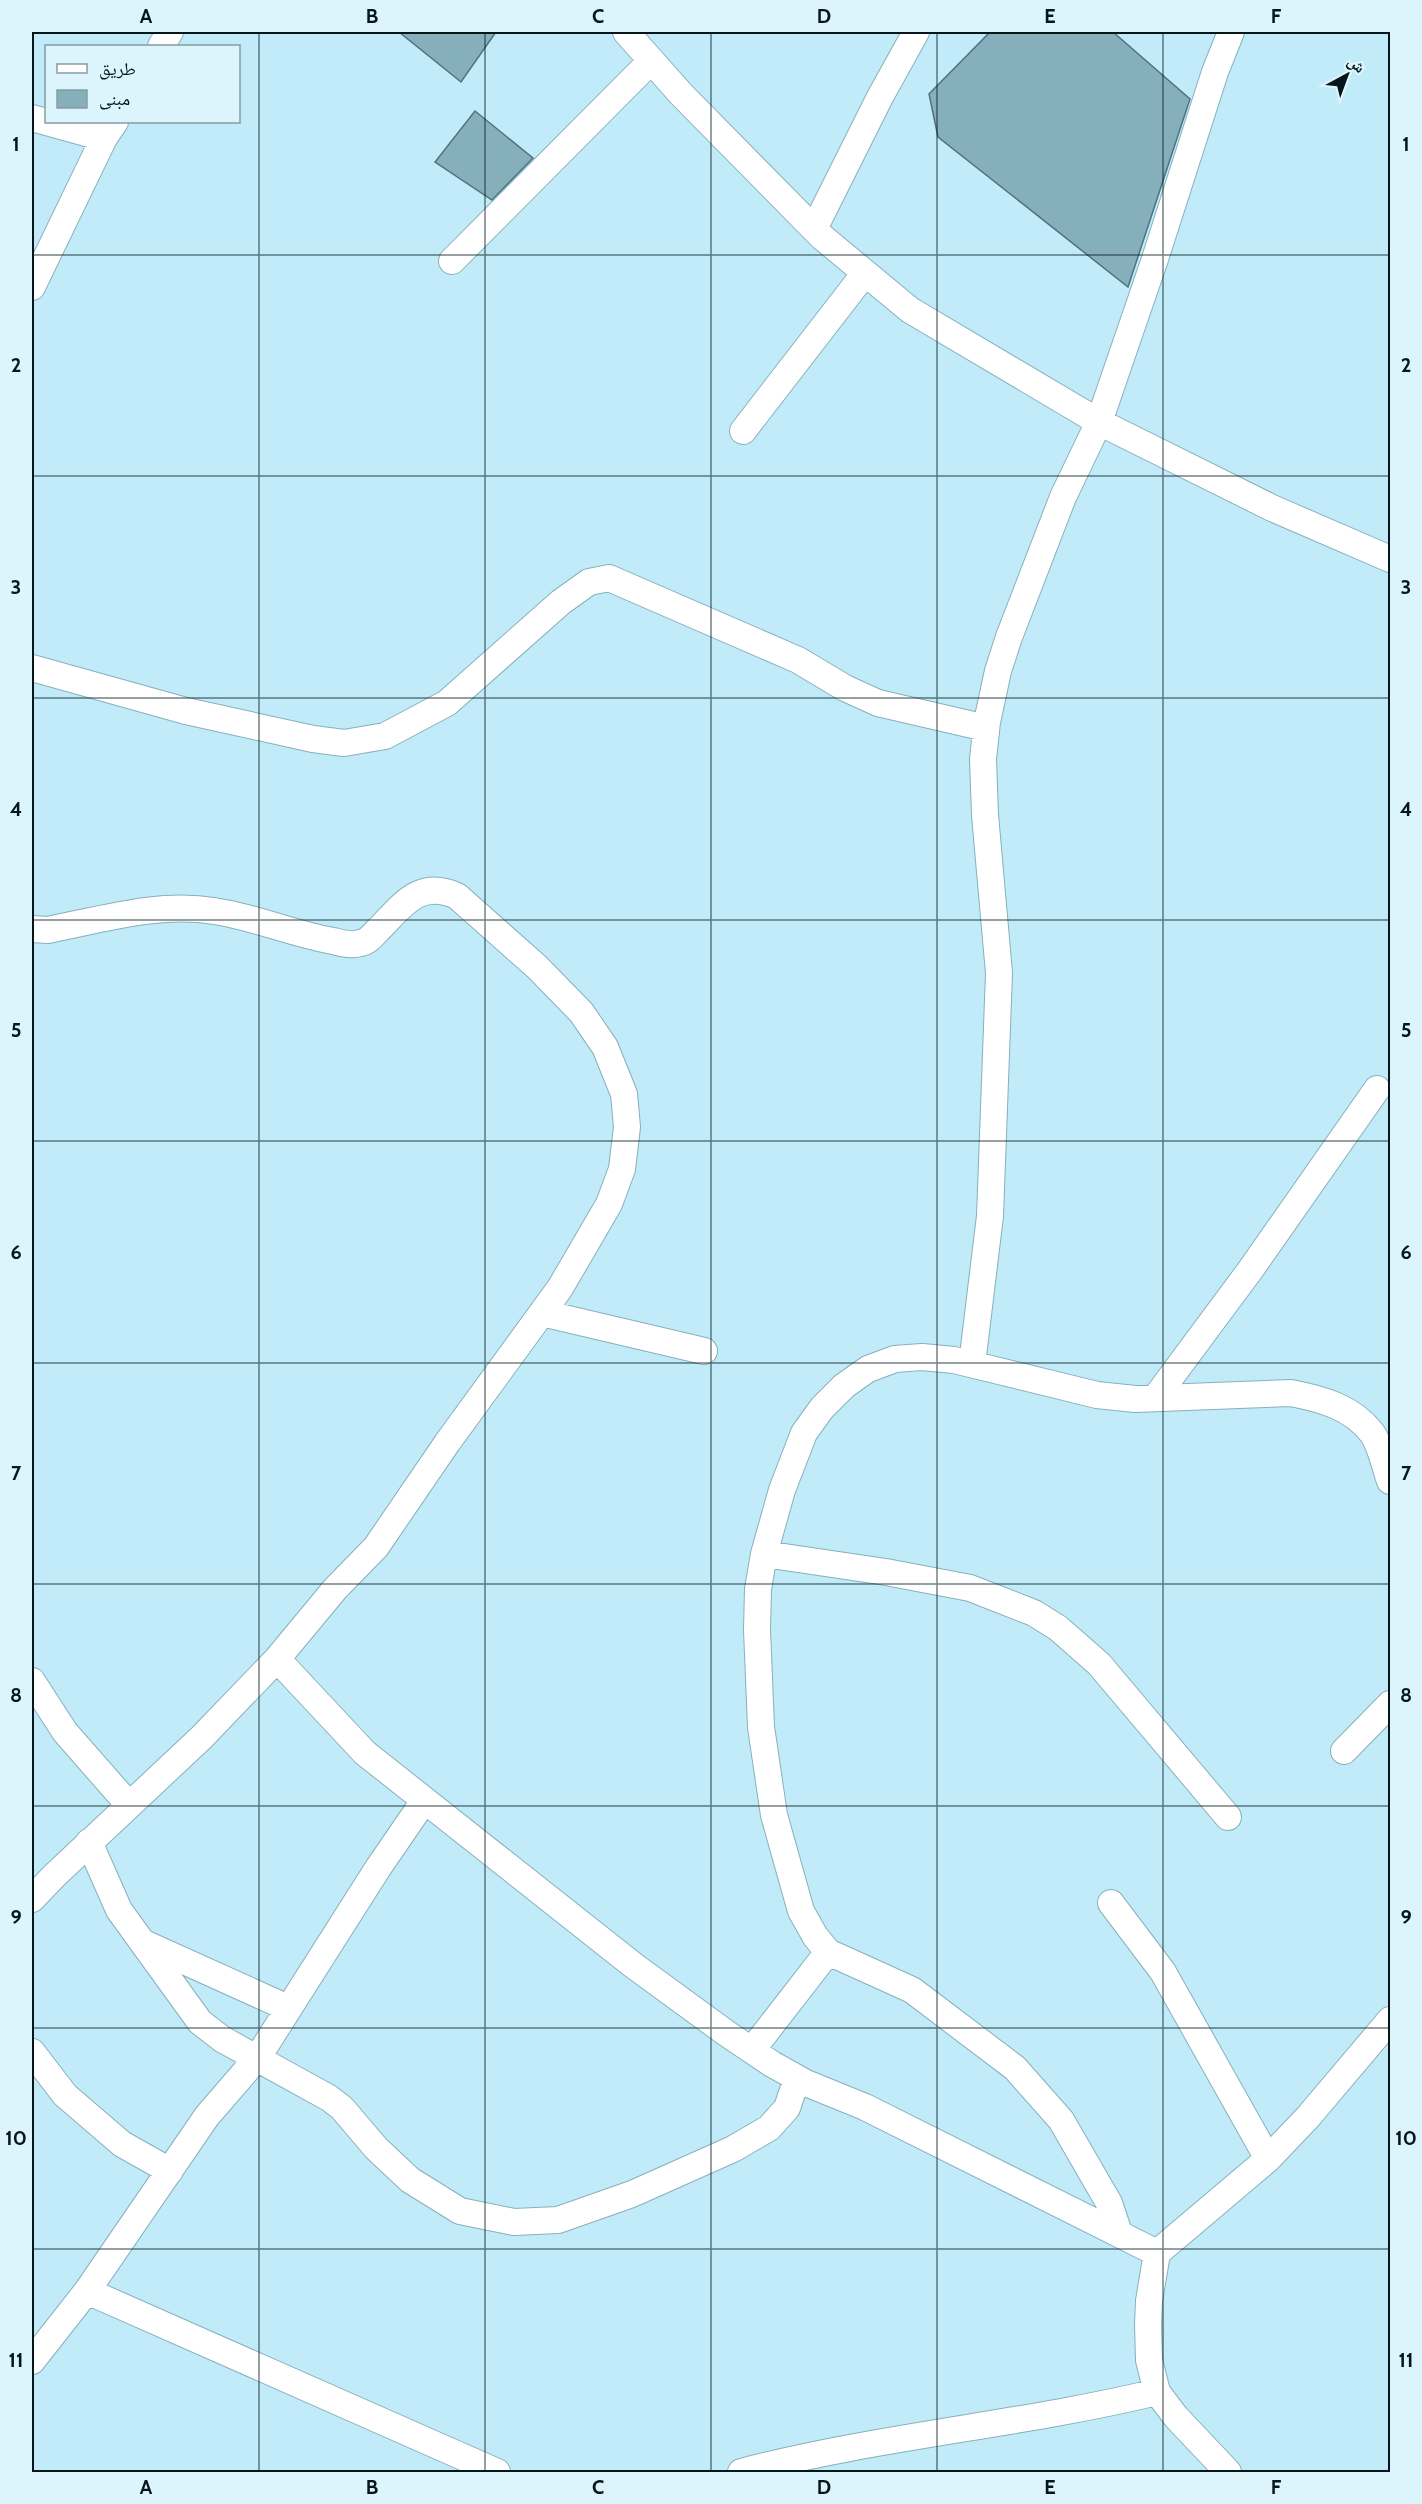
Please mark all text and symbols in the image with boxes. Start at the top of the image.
text: A [140,4,153,28]
text: B [366,4,378,28]
text: C [592,4,604,28]
text: D [817,4,831,28]
text: E [1044,4,1056,28]
text: F [1271,4,1282,28]
legend [45,45,240,123]
north arrow [1317,45,1377,105]
text: ش [1344,51,1369,77]
text: طريق [99,58,136,80]
text: مبنى [99,88,130,110]
text: 1 [12,132,20,156]
text: 1 [1402,132,1410,156]
text: 2 [11,353,21,377]
text: 2 [1401,353,1411,377]
text: 3 [11,575,21,599]
text: 3 [1401,575,1411,599]
text: 4 [10,797,22,821]
text: 4 [1400,797,1412,821]
text: 5 [11,1018,21,1042]
text: 5 [1401,1018,1411,1042]
text: 6 [10,1240,22,1264]
text: 6 [1400,1240,1412,1264]
text: 7 [11,1461,22,1485]
text: 7 [1401,1461,1412,1485]
text: 8 [10,1683,22,1707]
text: 8 [1400,1683,1412,1707]
text: 9 [10,1905,22,1929]
text: 9 [1400,1905,1412,1929]
text: 10 [5,2126,27,2150]
text: 10 [1395,2126,1417,2150]
text: 11 [9,2348,23,2372]
text: 11 [1399,2348,1413,2372]
text: A [140,2475,153,2499]
text: B [366,2475,378,2499]
text: C [592,2475,604,2499]
text: D [817,2475,831,2499]
text: E [1044,2475,1056,2499]
text: F [1271,2475,1282,2499]

